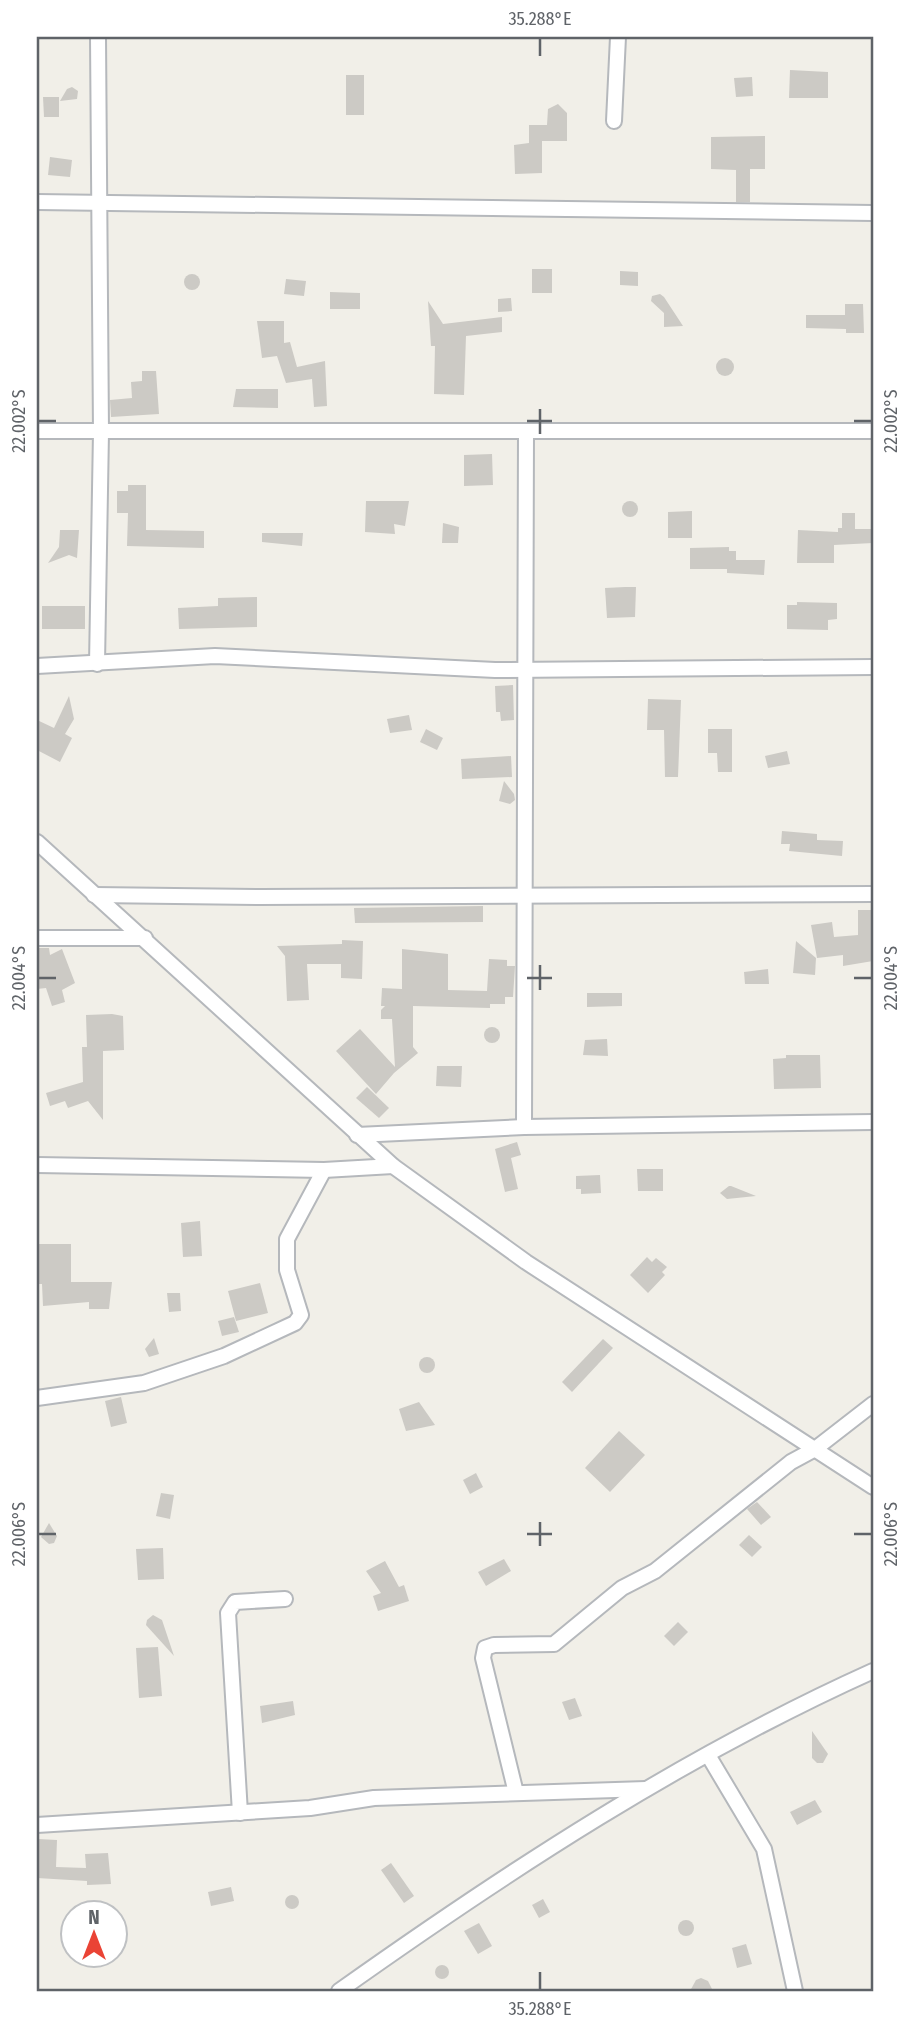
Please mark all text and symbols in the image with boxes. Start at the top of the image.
text: 35.288°E [508,8,572,30]
text: 22.002°S [8,389,30,453]
text: 22.002°S [880,389,902,453]
text: 22.004°S [8,946,30,1010]
text: 22.004°S [880,946,902,1010]
text: 22.006°S [8,1502,30,1566]
text: 22.006°S [880,1502,902,1566]
north arrow [60,1898,130,1968]
text: N [88,1906,100,1929]
text: 35.288°E [508,1998,572,2020]

